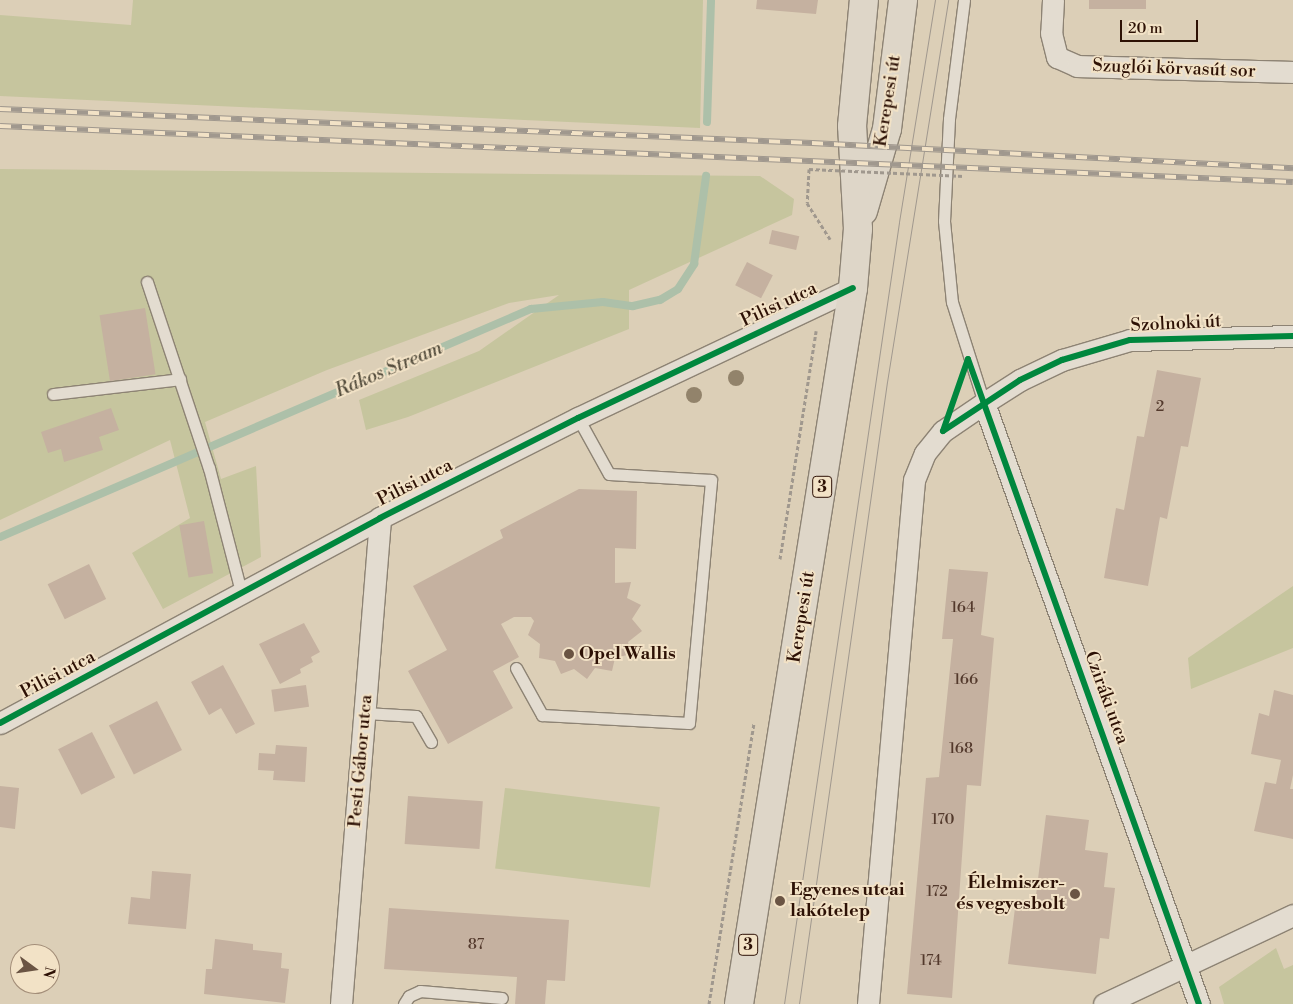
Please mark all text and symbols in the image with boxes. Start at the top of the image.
scale bar [1123,10,1200,42]
text: 20 m [1128,19,1163,38]
street label: Kerepesi út [870,54,906,148]
street label: Szuglói körvasút sor [1092,55,1256,83]
street label: Pilisi utca [737,278,821,332]
street label: Szolnoki út [1130,311,1222,337]
water label: Rákos Stream [332,337,446,403]
house number: 2 [1156,398,1164,416]
street label: Pilisi utca [374,455,456,511]
road number: 3 [812,474,832,501]
street label: Kerepesi út [784,570,820,664]
house number: 164 [951,599,975,617]
place label: Opel Wallis [579,643,676,665]
street label: Pilisi utca [17,646,99,704]
marker: Opel Wallis [563,648,575,660]
street label: Cziráki utca [1079,649,1133,747]
house number: 166 [954,671,978,689]
street label: Pesti Gábor utca [344,694,378,828]
house number: 168 [949,740,973,758]
house number: 170 [932,811,954,829]
place label: Élelmiszer- és vegyesbolt [956,873,1065,916]
place label: Egyenes utcai lakótelep [790,880,905,922]
house number: 172 [926,883,948,901]
marker: Élelmiszer- és vegyesbolt [1069,888,1081,900]
marker: Egyenes utcai lakótelep [774,895,786,907]
road number: 3 [738,932,758,958]
house number: 87 [468,936,484,954]
north arrow [10,944,60,994]
house number: 174 [920,952,942,970]
text: N [39,965,59,980]

